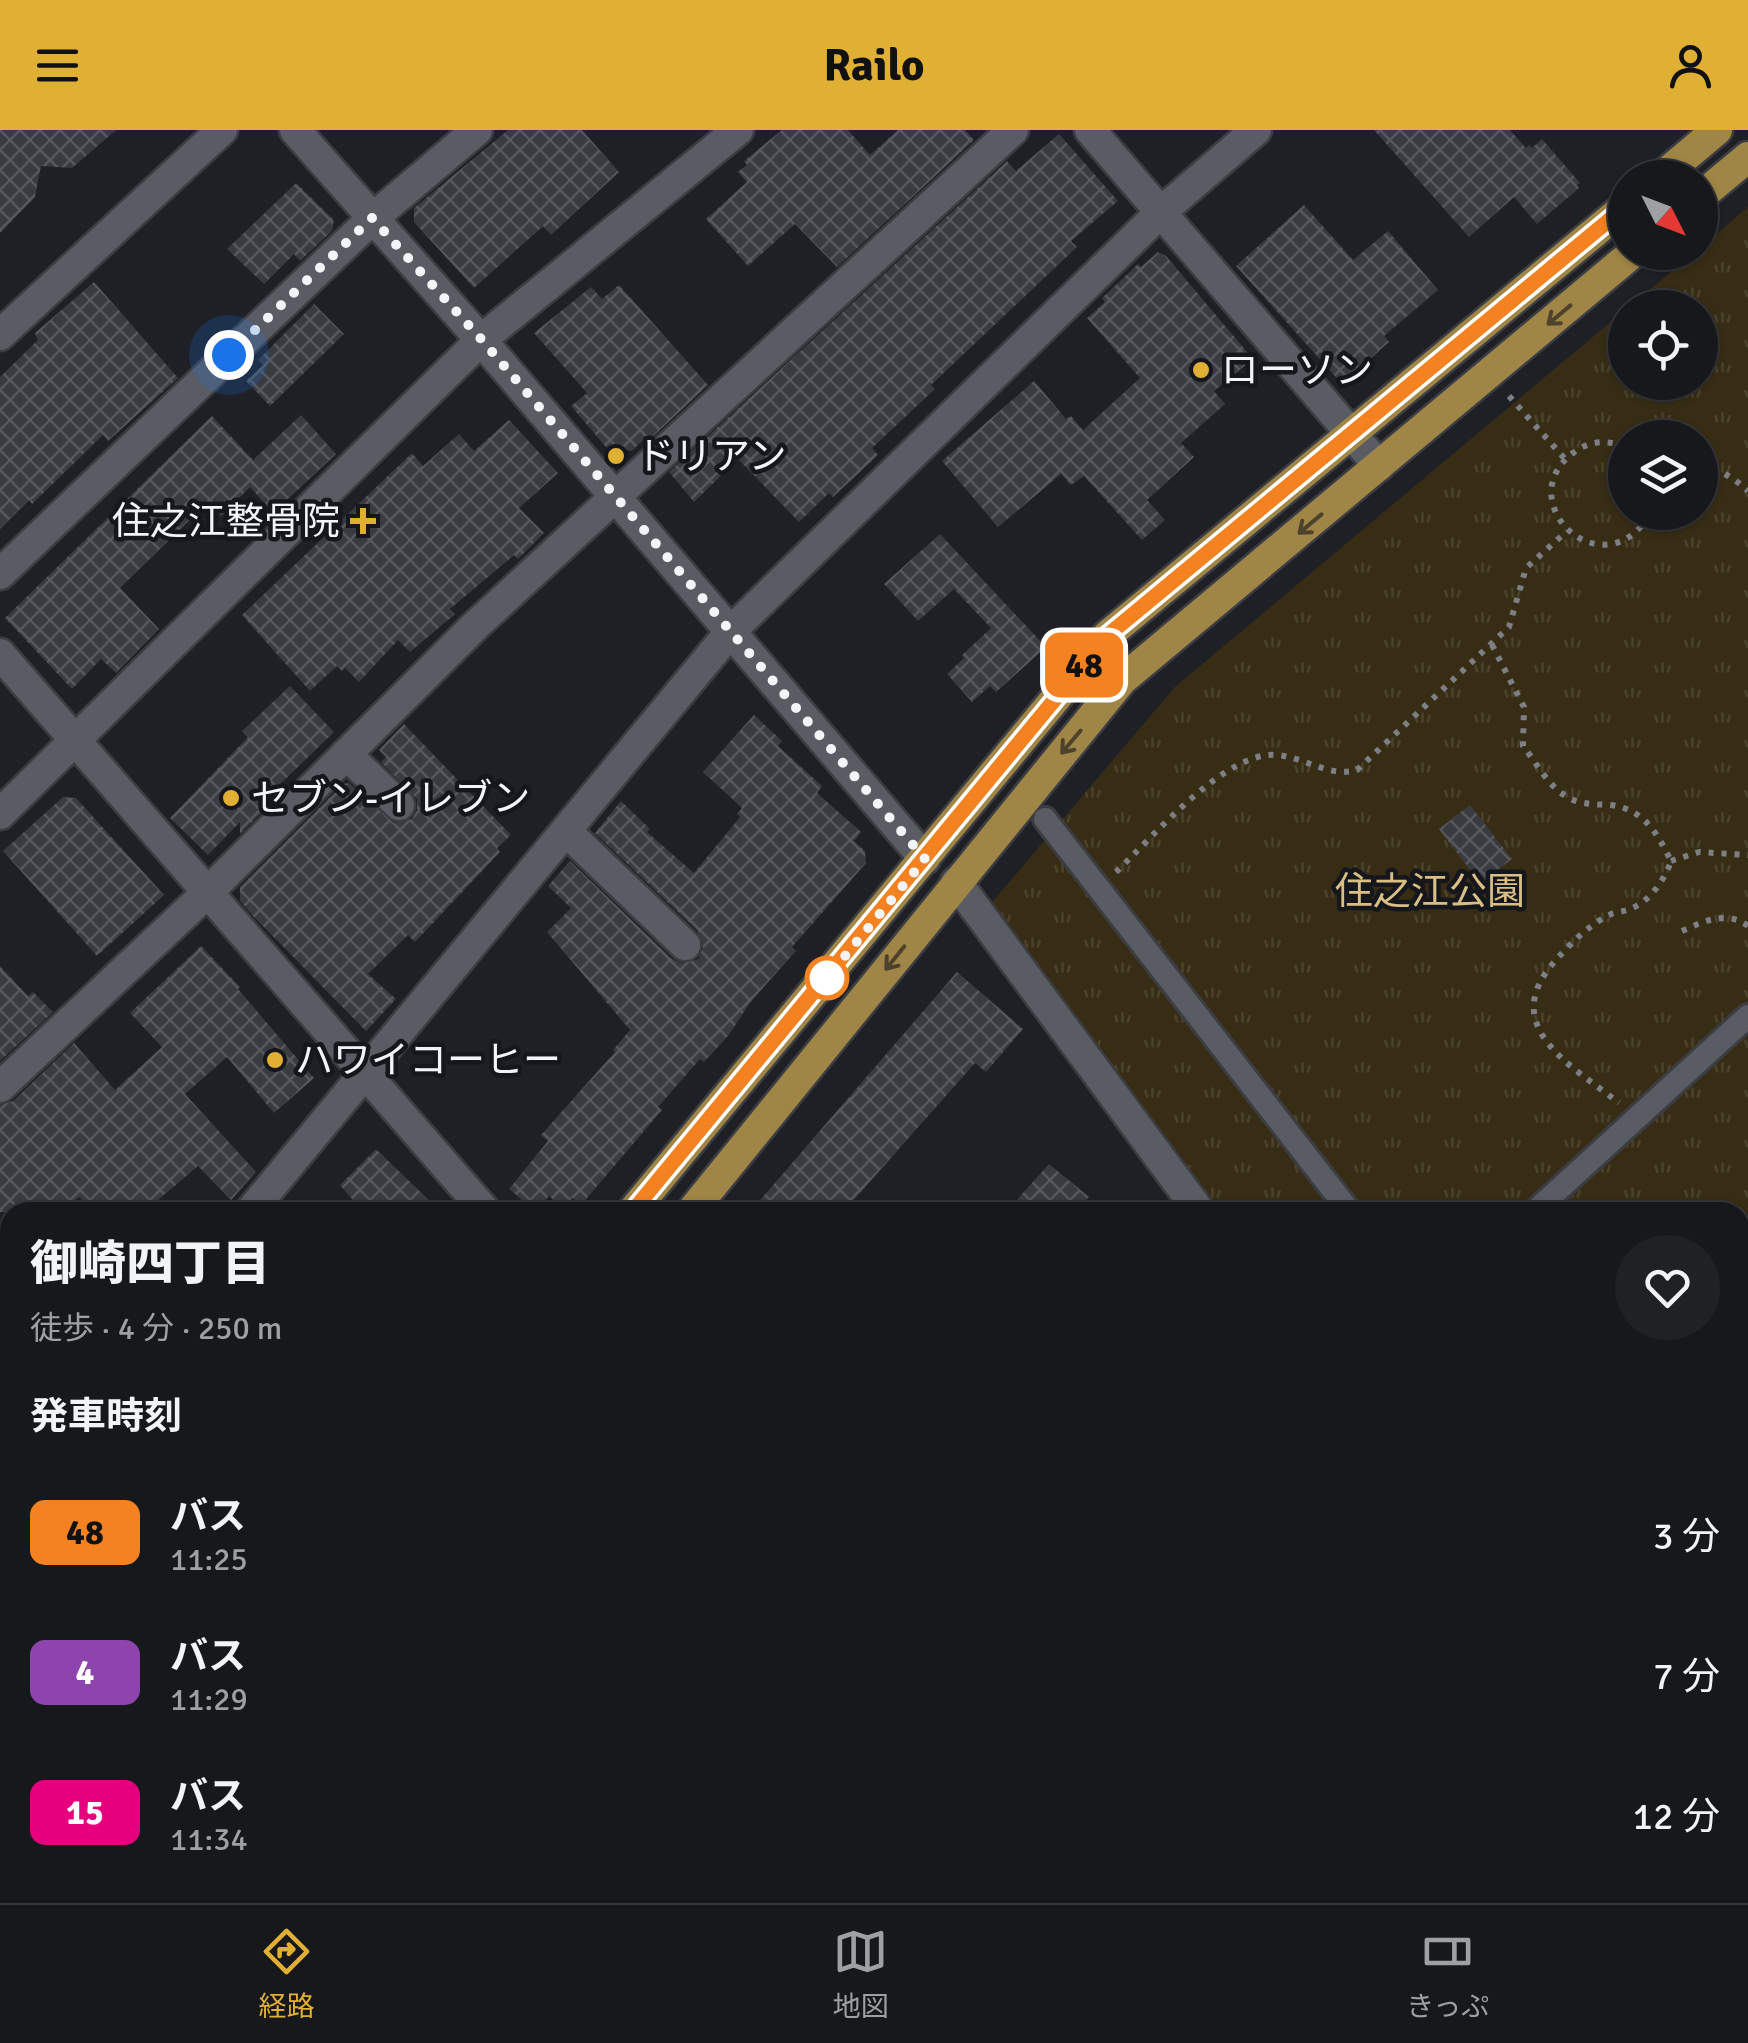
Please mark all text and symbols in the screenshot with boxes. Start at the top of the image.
icon: menu [30,38,85,93]
text: Railo [823,38,925,93]
icon: person [1663,38,1718,93]
north arrow [1608,160,1718,270]
map controls [1608,160,1718,530]
button: locate [1608,290,1718,400]
one-way arrow [1547,303,1572,326]
your location [204,330,254,380]
place label: ローソン [1221,347,1373,394]
marker: ローソン [1190,359,1212,381]
button: layers [1608,420,1718,530]
place label: ドリアン [636,433,786,480]
marker: ドリアン [605,445,627,467]
place label: 住之江整骨院 [112,498,340,545]
marker: 住之江整骨院 [350,508,376,534]
one-way arrow [1297,512,1323,534]
line badge: 48 [1039,632,1129,698]
text: 48 [1065,644,1103,687]
one-way arrow [1060,729,1082,755]
place label: セブン-イレブン [251,775,530,822]
marker: セブン-イレブン [220,787,242,809]
park label: 住之江公園 [1335,868,1525,915]
one-way arrow [885,944,906,971]
unlabelled marker [806,957,848,999]
place label: ハワイコーヒー [295,1037,561,1084]
marker: ハワイコーヒー [264,1049,286,1071]
text: 御崎四丁目 [30,1235,270,1294]
button: heart [1615,1235,1720,1340]
text: 徒歩 · 4 分 · 250 m [30,1309,282,1348]
text: 発車時刻 [30,1393,182,1440]
text: バス [170,1493,246,1540]
text: 48 [66,1511,104,1554]
text: 3 分 [1653,1513,1720,1560]
text: 11:25 [170,1540,248,1579]
text: バス [170,1633,246,1680]
text: 4 [76,1651,94,1694]
text: 7 分 [1653,1653,1720,1700]
text: 11:29 [170,1680,248,1719]
text: バス [170,1773,246,1820]
text: 15 [66,1791,104,1834]
text: 12 分 [1633,1793,1720,1840]
text: 11:34 [170,1820,248,1859]
tab: 経路 [259,1924,315,2024]
tab: 地図 [833,1924,889,2024]
tab: きっぷ [1406,1924,1489,2024]

